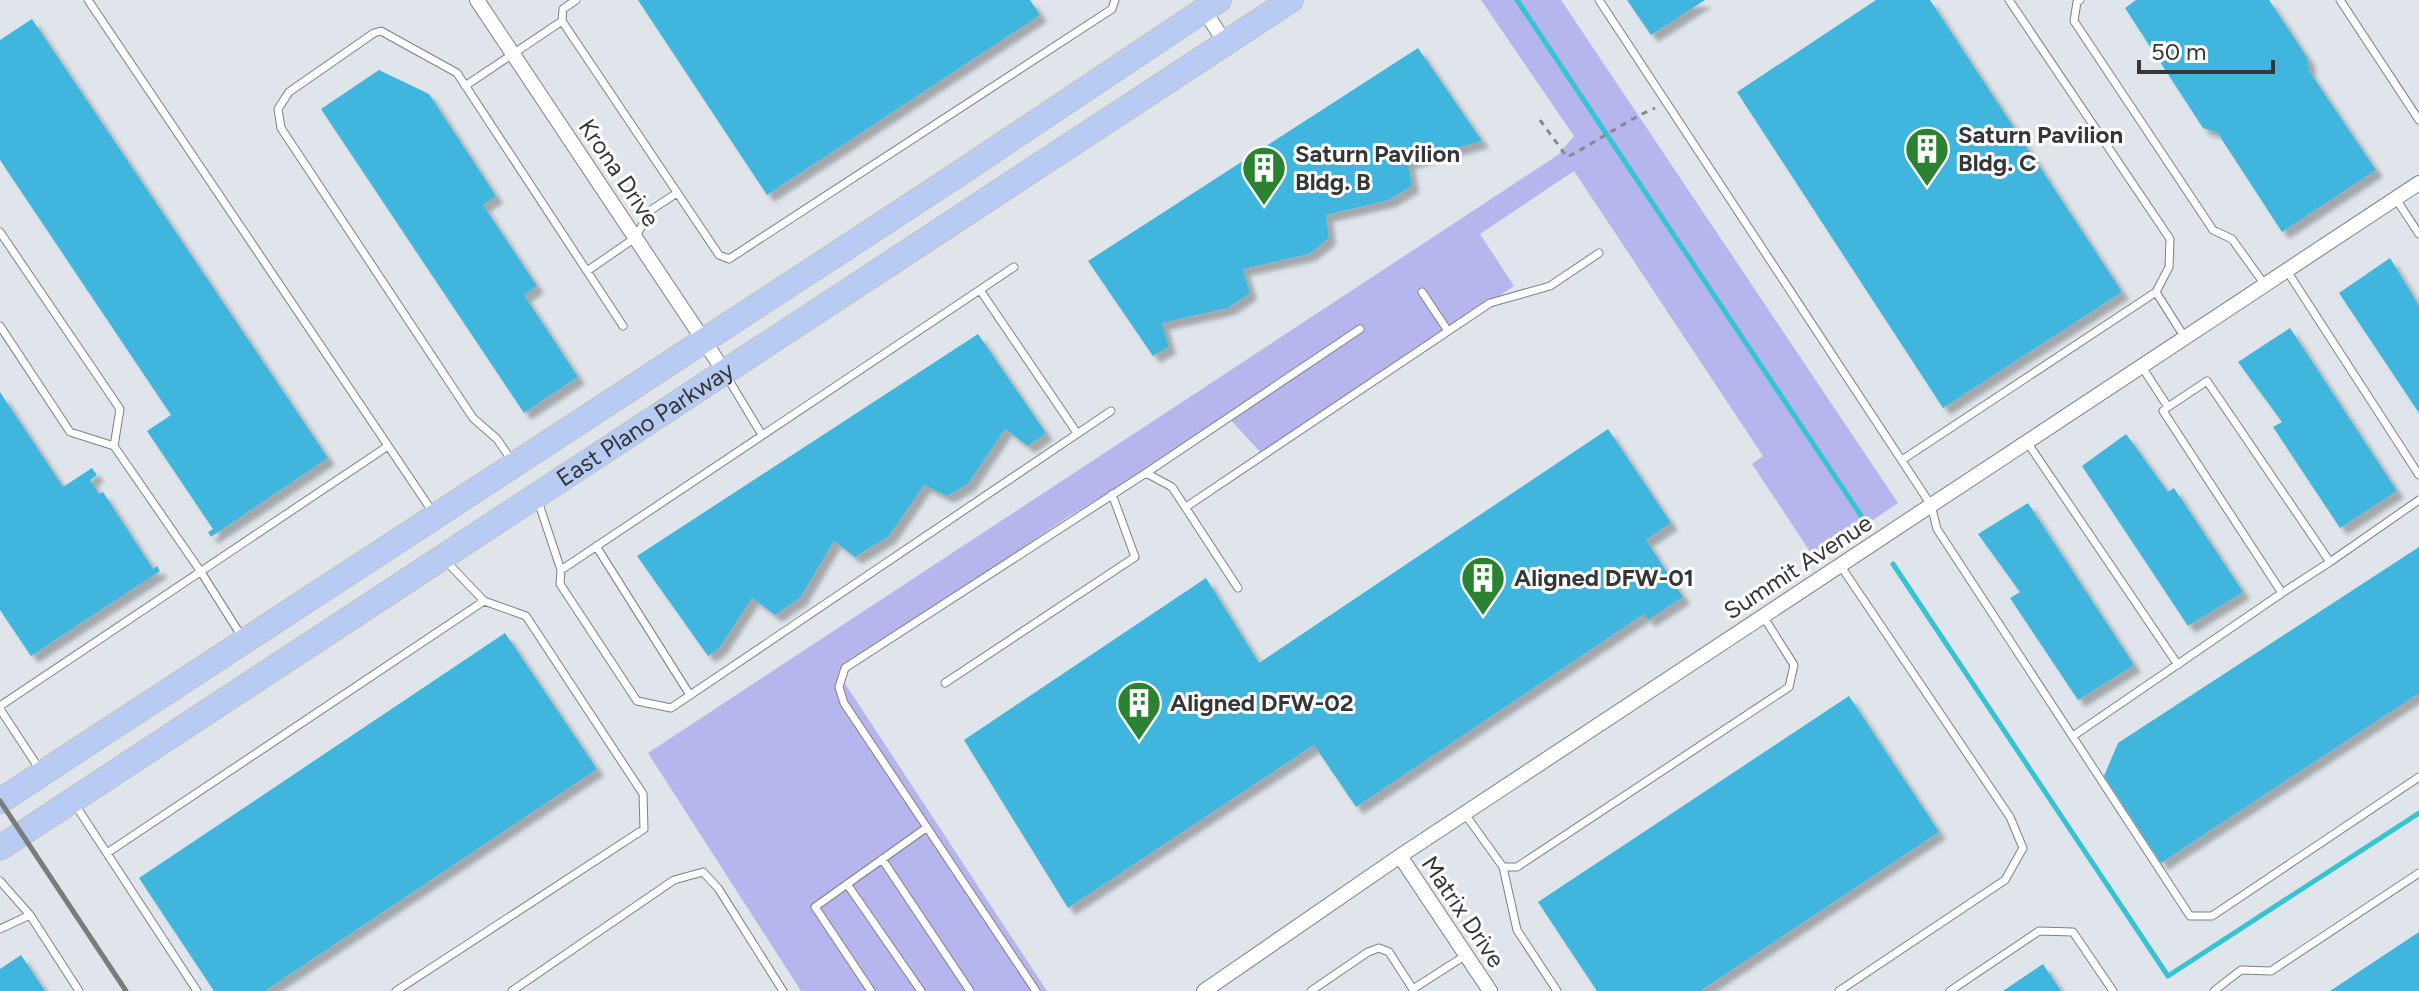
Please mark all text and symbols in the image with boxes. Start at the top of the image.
scale bar [2139,24,2273,74]
text: 50 m [2151,37,2207,66]
street label: Krona Drive [573,113,666,232]
place label: Saturn Pavilion Bldg. C [1958,120,2123,177]
building icon: Saturn Pavilion Bldg. C [1903,125,1951,188]
place label: Saturn Pavilion Bldg. B [1295,139,1460,196]
building icon: Saturn Pavilion Bldg. B [1240,144,1288,207]
street label: East Plano Parkway [551,355,739,492]
street label: Summit Avenue [1718,508,1877,625]
building icon: Aligned DFW-01 [1459,554,1507,617]
place label: Aligned DFW-01 [1514,563,1694,592]
building icon: Aligned DFW-02 [1115,679,1163,742]
place label: Aligned DFW-02 [1170,688,1354,717]
street label: Matrix Drive [1416,851,1511,973]

